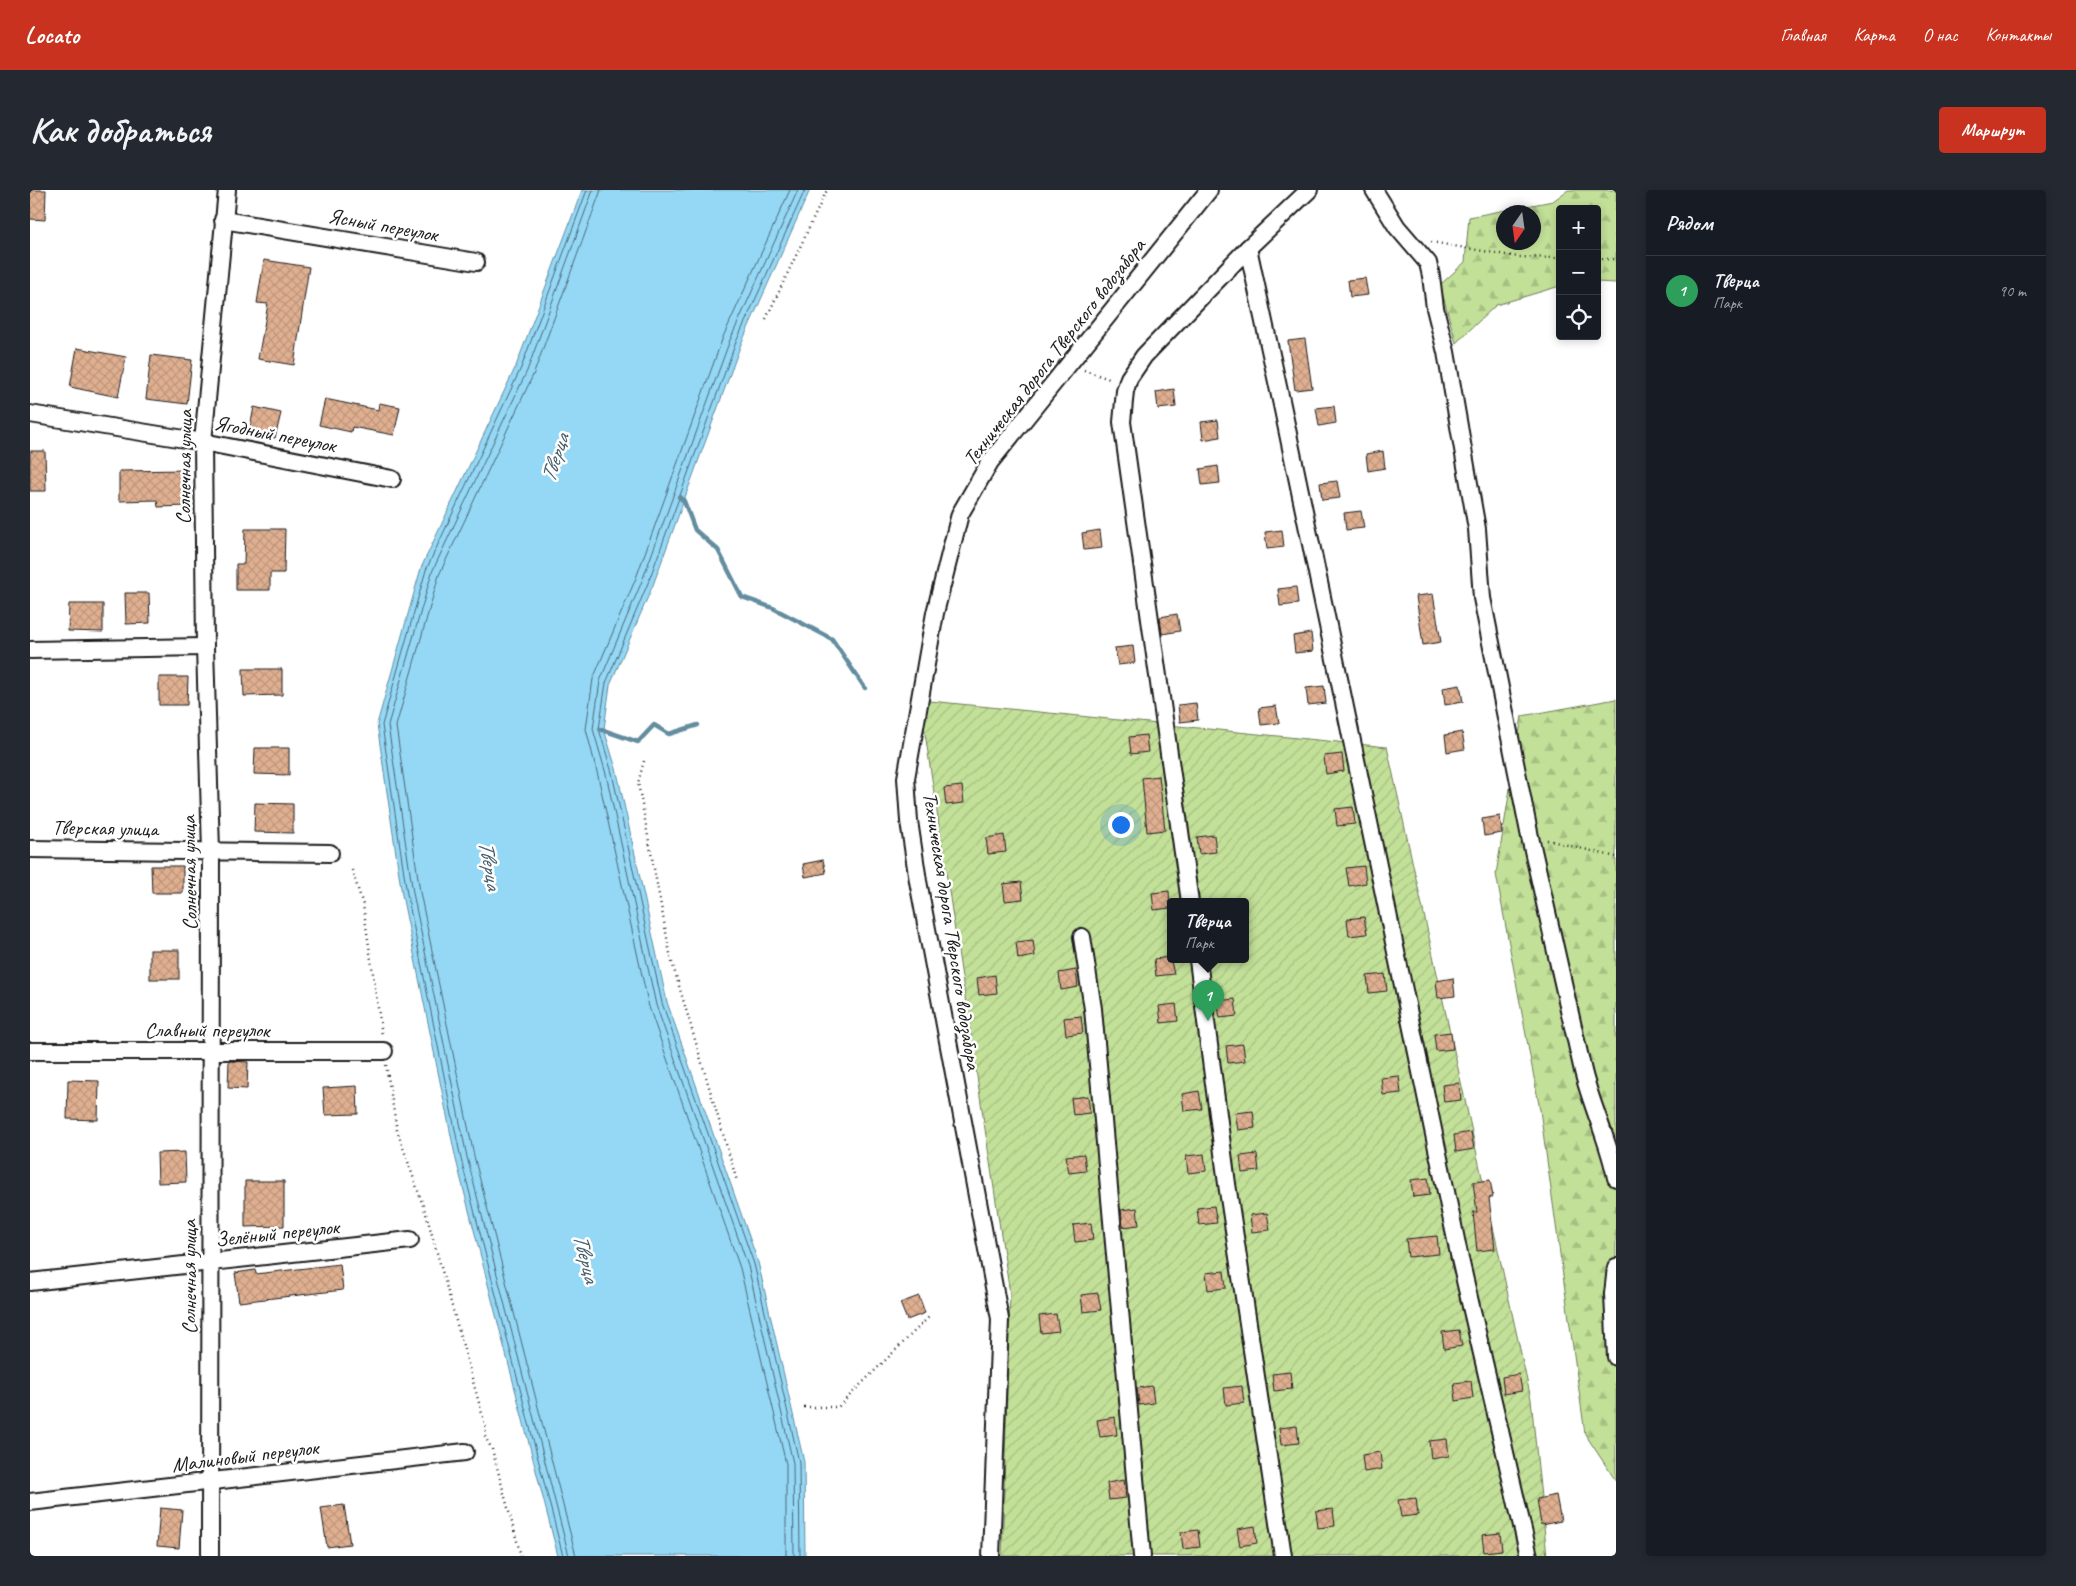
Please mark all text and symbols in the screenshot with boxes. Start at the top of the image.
text: Locato [25,20,79,50]
text: Главная [1781,24,1826,46]
text: Карта [1854,24,1895,46]
text: О нас [1923,24,1958,46]
text: Контакты [1986,24,2051,46]
button: Маршрут [1939,107,2046,153]
text: Как добраться [30,108,211,153]
street label: Ясный переулок [326,203,442,248]
north arrow [1496,205,1541,250]
map controls [1556,205,1601,340]
button: + [1556,205,1601,250]
text: Рядом [1666,210,1713,236]
street label: Техническая дорога Тверского водозабора [957,232,1153,471]
button: − [1556,250,1601,295]
text: Тверца [1713,269,1759,293]
text: 1 [1678,281,1686,301]
text: 90 m [1999,281,2026,301]
text: Парк [1713,293,1742,313]
button: locate [1556,295,1601,340]
street label: Солнечная улица [170,408,198,525]
street label: Ягодный переулок [212,410,340,459]
water label: Тверца [534,428,577,486]
street label: Техническая дорога Тверского водозабора [916,790,987,1074]
your location [1108,812,1134,838]
street label: Тверская улица [52,814,161,842]
street label: Солнечная улица [175,814,203,931]
water label: Тверца [472,838,508,894]
popup [1167,898,1249,963]
text: Тверца [1185,909,1231,933]
text: Парк [1185,933,1214,953]
pin: 1 [1192,980,1224,1021]
street label: Славный переулок [145,1017,272,1043]
street label: Зелёный переулок [214,1213,342,1252]
street label: Солнечная улица [176,1218,202,1334]
water label: Тверца [566,1231,606,1287]
street label: Малиновый переулок [170,1434,322,1478]

